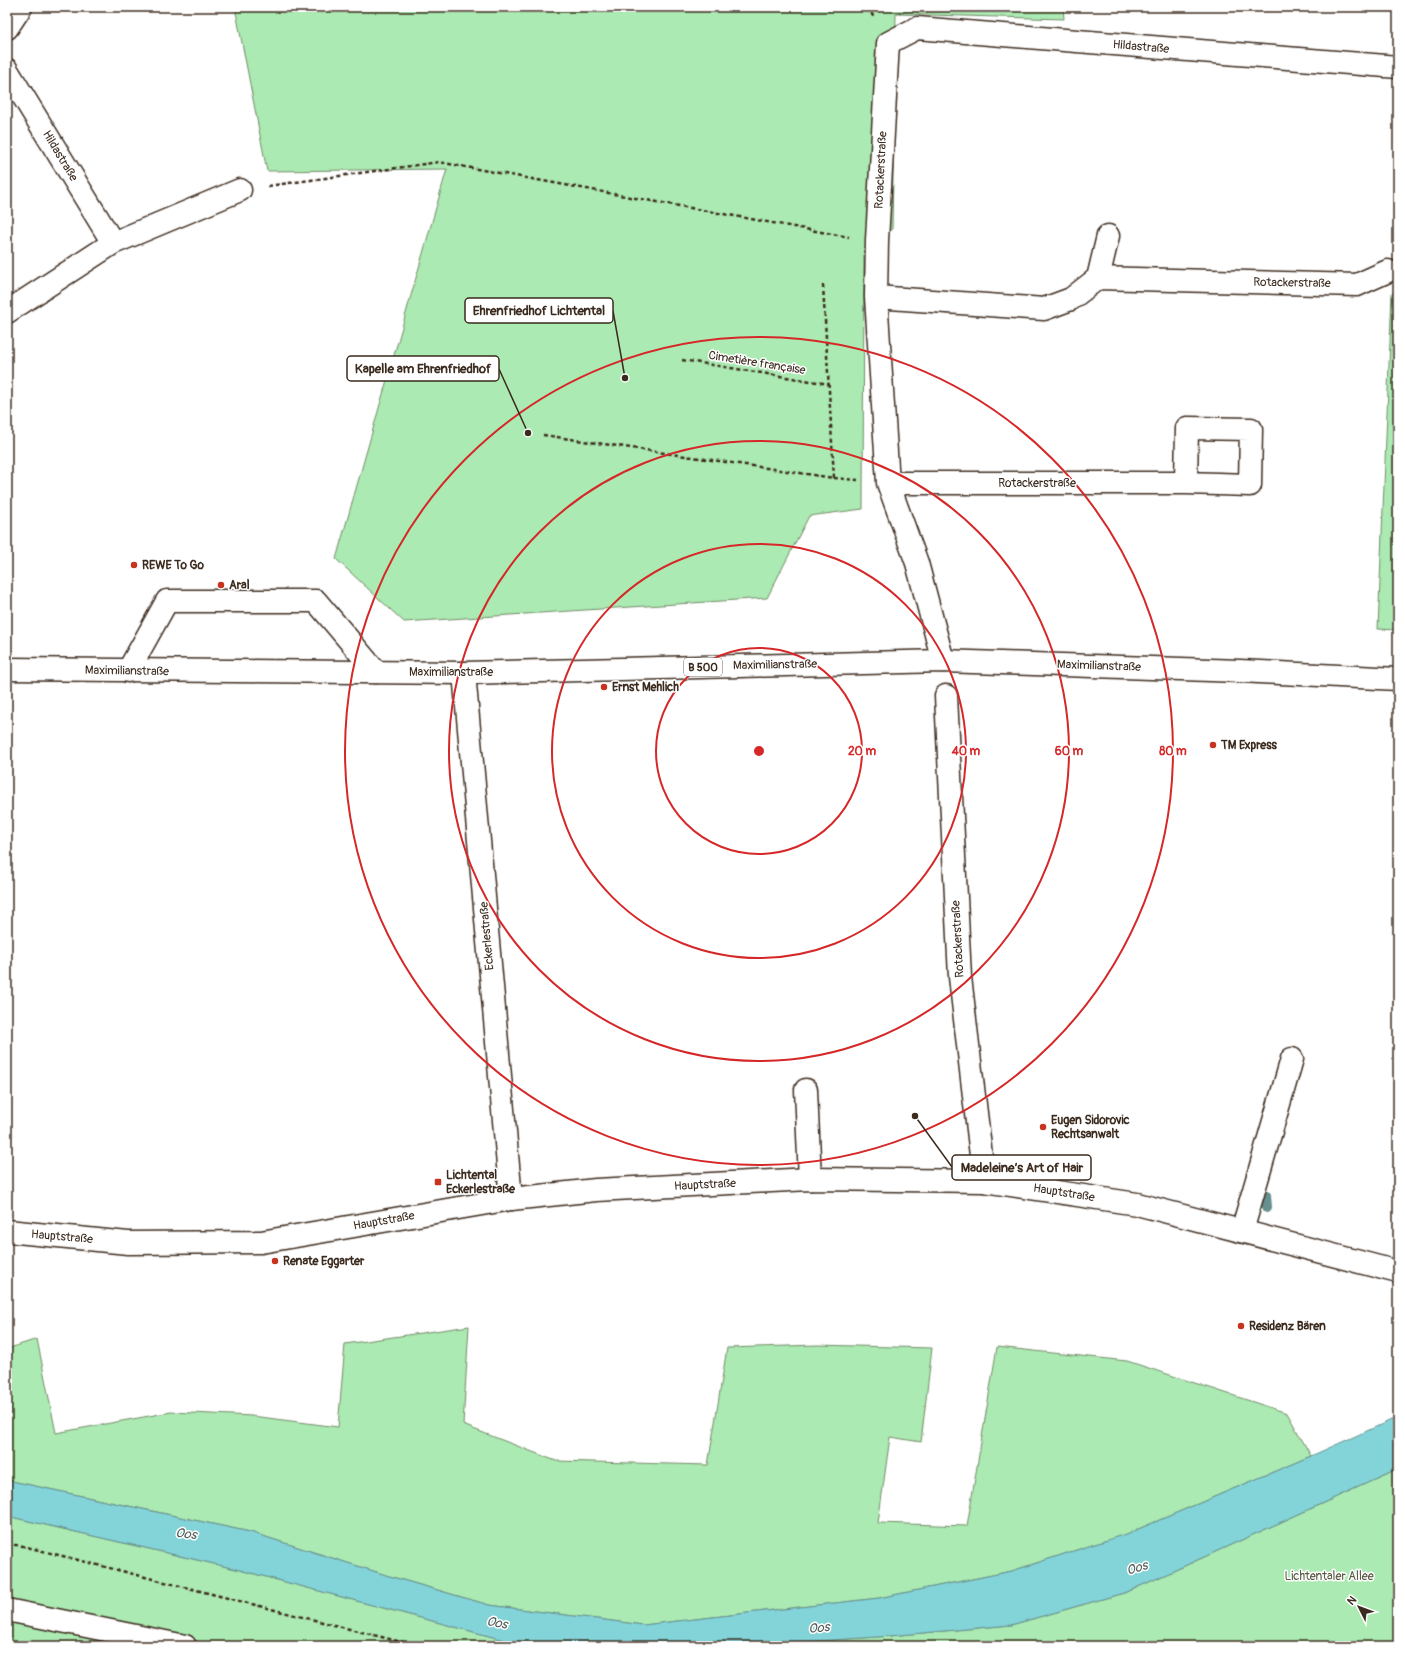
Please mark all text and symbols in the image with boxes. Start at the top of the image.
street label: Hildastraße [1112,37,1170,57]
street label: Hildastraße [39,128,81,184]
street label: Rotackerstraße [871,131,891,209]
street label: Rotackerstraße [1253,275,1331,291]
callout: Ehrenfriedhof Lichtental [465,298,613,323]
text: Ehrenfriedhof Lichtental [473,303,605,319]
street label: Cimetière française [707,348,807,378]
callout: Kapelle am Ehrenfriedhof [347,356,499,381]
text: Kapelle am Ehrenfriedhof [355,361,492,377]
street label: Rotackerstraße [998,476,1076,491]
place label: REWE To Go [142,558,204,573]
marker: REWE To Go [129,560,139,570]
place label: Aral [229,578,250,593]
marker: Aral [216,580,226,590]
street label: Maximilianstraße [733,657,817,673]
street label: Maximilianstraße [1057,657,1141,675]
road number: B 500 [684,658,722,676]
street label: Maximilianstraße [85,663,169,679]
street label: Maximilianstraße [409,665,493,680]
place label: Ernst Mehlich [612,680,679,695]
marker: Ernst Mehlich [599,682,609,692]
place label: TM Express [1220,738,1278,753]
marker: TM Express [1208,740,1218,750]
centre of rings [752,744,766,758]
text: 20 m [848,744,876,759]
text: 40 m [951,744,981,759]
text: 60 m [1055,744,1084,759]
text: 80 m [1159,744,1187,759]
street label: Rotackerstraße [948,900,968,978]
street label: Eckerlestraße [477,901,497,971]
place label: Eugen Sidorovic Rechtsanwalt [1051,1113,1130,1142]
marker: Eugen Sidorovic Rechtsanwalt [1038,1122,1048,1132]
callout: Madeleine’s Art of Hair [952,1155,1091,1180]
text: Madeleine’s Art of Hair [961,1160,1084,1176]
place label: Lichtental Eckerlestraße [446,1168,516,1197]
street label: Hauptstraße [674,1176,736,1194]
marker: Lichtental Eckerlestraße [433,1177,443,1187]
street label: Hauptstraße [1032,1181,1096,1205]
street label: Hauptstraße [352,1208,416,1234]
street label: Hauptstraße [30,1227,94,1247]
place label: Renate Eggarter [283,1254,365,1269]
marker: Renate Eggarter [270,1256,280,1266]
place label: Residenz Bären [1249,1319,1326,1334]
marker: Residenz Bären [1236,1321,1246,1331]
water label: Oos [175,1525,200,1543]
water label: Oos [1125,1557,1151,1579]
park label: Lichtentaler Allee [1284,1569,1374,1584]
north arrow [1339,1587,1379,1627]
text: N [1345,1593,1360,1608]
water label: Oos [485,1613,511,1633]
water label: Oos [808,1619,832,1637]

